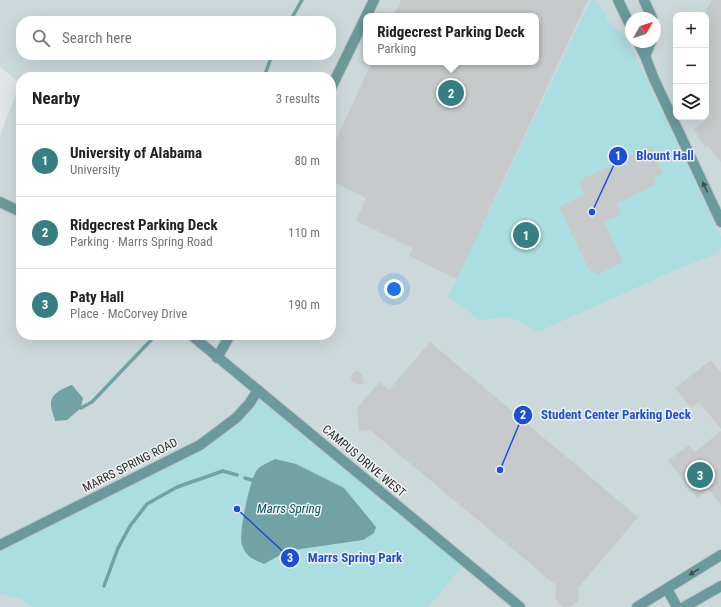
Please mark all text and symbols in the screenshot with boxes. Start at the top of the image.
north arrow [625,12,661,48]
map controls [673,12,709,120]
button: + [673,12,709,48]
popup [363,13,539,65]
search box [16,16,336,60]
text: Ridgecrest Parking Deck [377,23,525,41]
icon: search [30,27,52,49]
text: Search here [62,29,132,47]
text: Parking [377,41,416,56]
button: − [673,48,709,84]
pin: 2 [438,78,464,108]
button: layers [673,84,709,120]
text: Nearby [32,88,80,108]
text: 3 results [276,91,320,106]
callout: Blount Hall [608,143,702,168]
text: University of Alabama [70,144,202,162]
text: Blount Hall [636,148,694,163]
text: 1 [615,149,621,163]
text: 1 [42,153,48,168]
text: 80 m [294,153,320,168]
text: University [70,162,120,177]
one-way arrow [701,180,707,192]
text: Ridgecrest Parking Deck [70,216,218,234]
pin: 1 [513,220,539,250]
text: 2 [42,225,48,240]
text: 110 m [288,225,320,240]
text: Parking · Marrs Spring Road [70,234,213,249]
your location [384,279,404,299]
text: Paty Hall [70,288,124,306]
text: 3 [42,297,48,312]
text: 190 m [288,297,320,312]
text: Place · McCorvey Drive [70,306,187,321]
callout: Student Center Parking Deck [513,402,699,427]
text: Student Center Parking Deck [541,407,692,422]
text: 2 [520,408,526,422]
street label: CAMPUS DRIVE WEST [320,422,408,500]
street label: MARRS SPRING ROAD [80,435,180,495]
pin: 3 [687,460,713,490]
water label: Marrs Spring [257,501,321,516]
callout: Marrs Spring Park [280,545,411,570]
text: Marrs Spring Park [308,550,403,565]
text: 3 [287,551,293,565]
one-way arrow [689,568,699,576]

